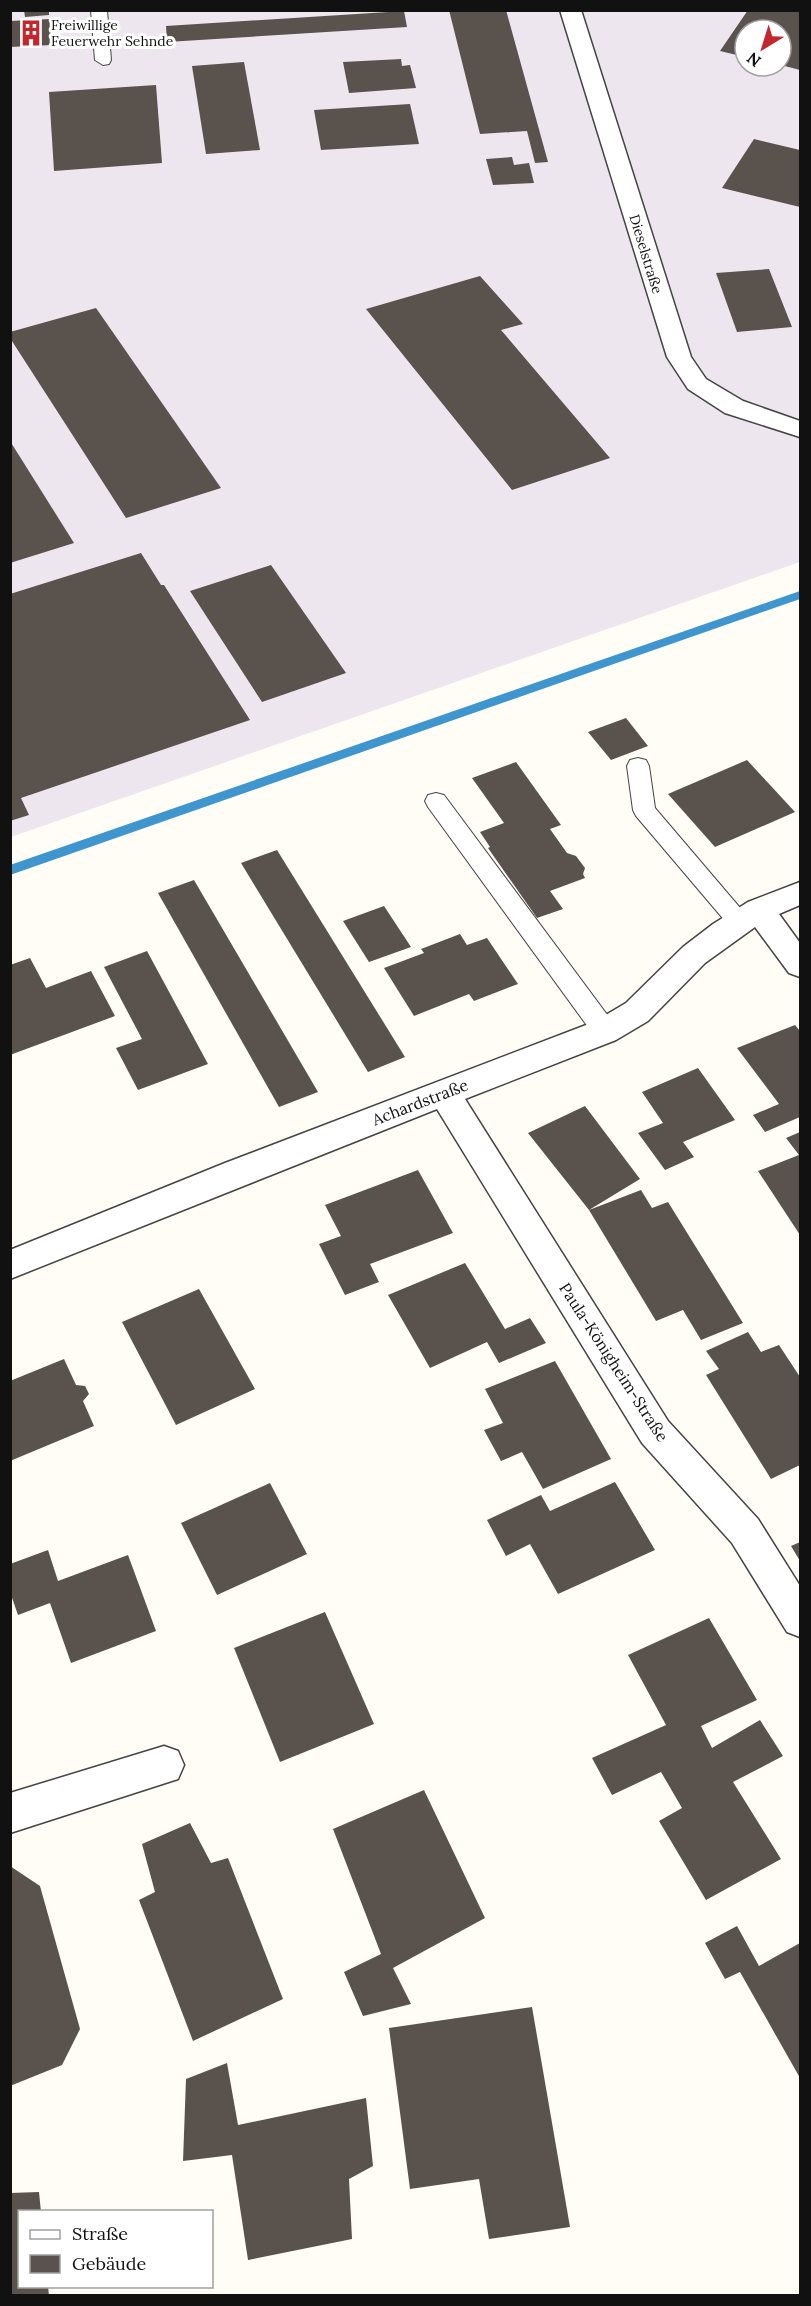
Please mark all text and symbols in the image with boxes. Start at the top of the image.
place label: Freiwillige Feuerwehr Sehnde [51,16,174,50]
building icon: Freiwillige Feuerwehr Sehnde [16,18,46,48]
north arrow [733,18,793,78]
text: N [743,48,765,72]
street label: Dieselstraße [625,212,667,296]
street label: Achardstraße [368,1074,471,1130]
street label: Paula-Königheim-Straße [555,1279,673,1445]
legend [18,2210,213,2288]
text: Straße [72,2222,128,2245]
text: Gebäude [72,2252,147,2275]

